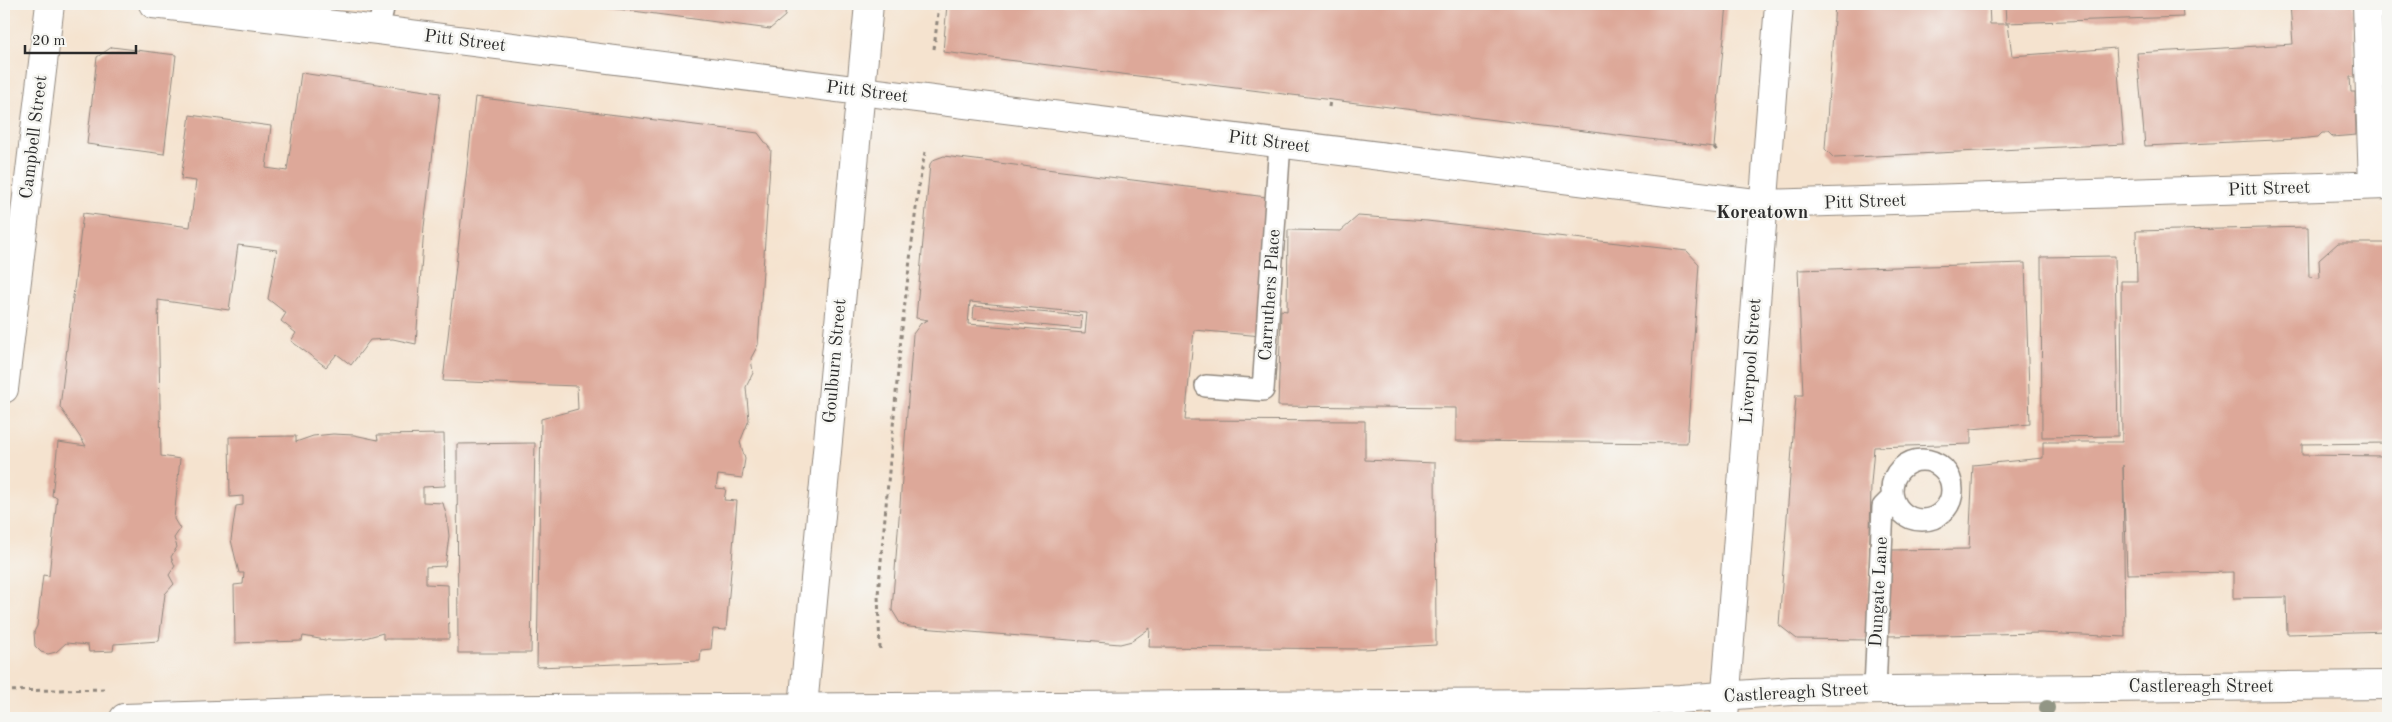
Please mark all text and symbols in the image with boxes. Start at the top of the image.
scale bar [25,22,136,54]
street label: Pitt Street [423,27,507,55]
text: 20 m [32,34,66,49]
street label: Campbell Street [17,74,51,200]
street label: Pitt Street [825,78,909,106]
street label: Pitt Street [1227,128,1311,156]
street label: Pitt Street [2227,179,2311,199]
street label: Pitt Street [1823,192,1907,212]
district label: Koreatown [1716,204,1808,223]
street label: Carruthers Place [1256,229,1284,361]
street label: Goulburn Street [821,298,849,424]
street label: Liverpool Street [1738,298,1764,424]
street label: Dungate Lane [1867,536,1891,648]
street label: Castlereagh Street [2128,678,2274,696]
street label: Castlereagh Street [1723,680,1869,706]

